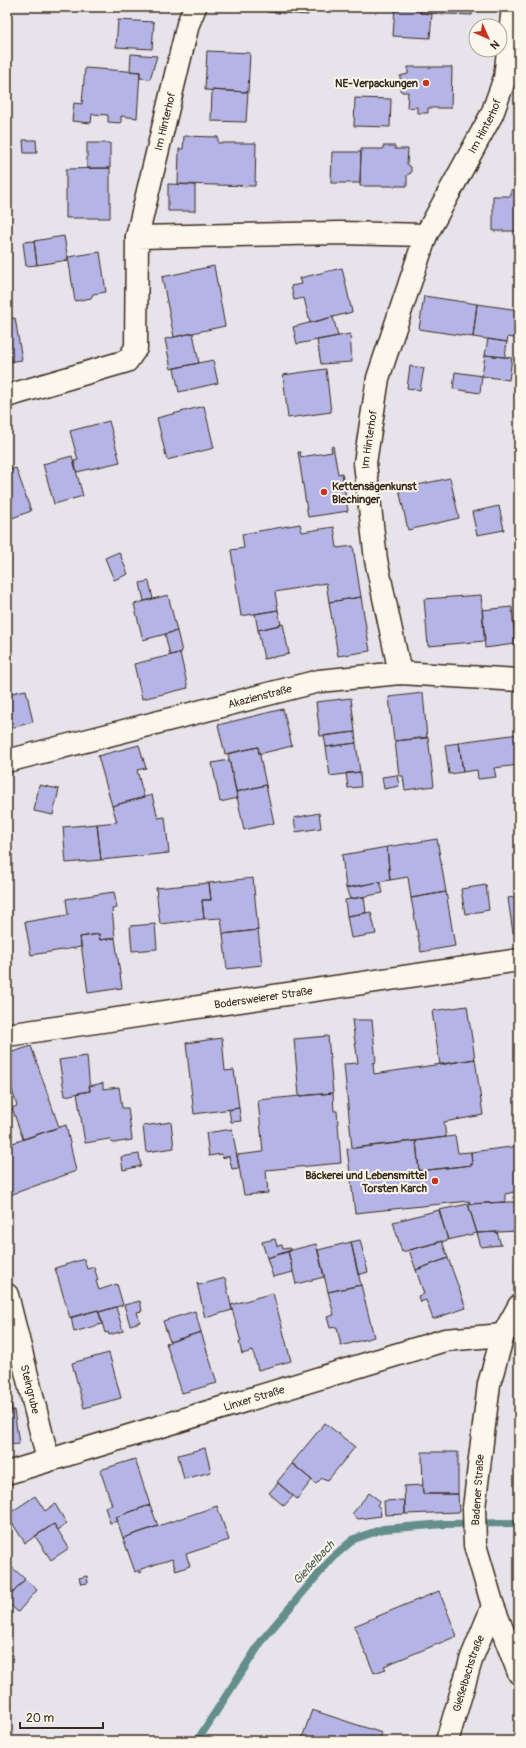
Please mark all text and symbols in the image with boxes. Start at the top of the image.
north arrow [468,18,508,58]
text: N [487,37,502,52]
place label: NE-Verpackungen [335,77,418,90]
marker: NE-Verpackungen [421,78,431,88]
street label: Im Hinterhof [151,90,178,152]
street label: Im Hinterhof [465,96,504,155]
street label: Im Hinterhof [358,408,380,470]
place label: Kettensägenkunst Blechinger [332,480,417,506]
marker: Kettensägenkunst Blechinger [319,487,329,497]
street label: Akazienstraße [226,682,294,711]
street label: Bodersweierer Straße [213,984,314,1011]
place label: Bäckerei und Lebensmittel Torsten Karch [305,1169,427,1195]
marker: Bäckerei und Lebensmittel Torsten Karch [430,1176,440,1186]
street label: Steingrube [18,1363,43,1416]
street label: Linxer Straße [222,1383,286,1413]
street label: Badener Straße [469,1453,487,1526]
water label: Gießelbach [290,1537,339,1588]
street label: Gießelbachstraße [450,1632,487,1713]
scale bar [20,1704,103,1730]
text: 20 m [26,1711,55,1726]

